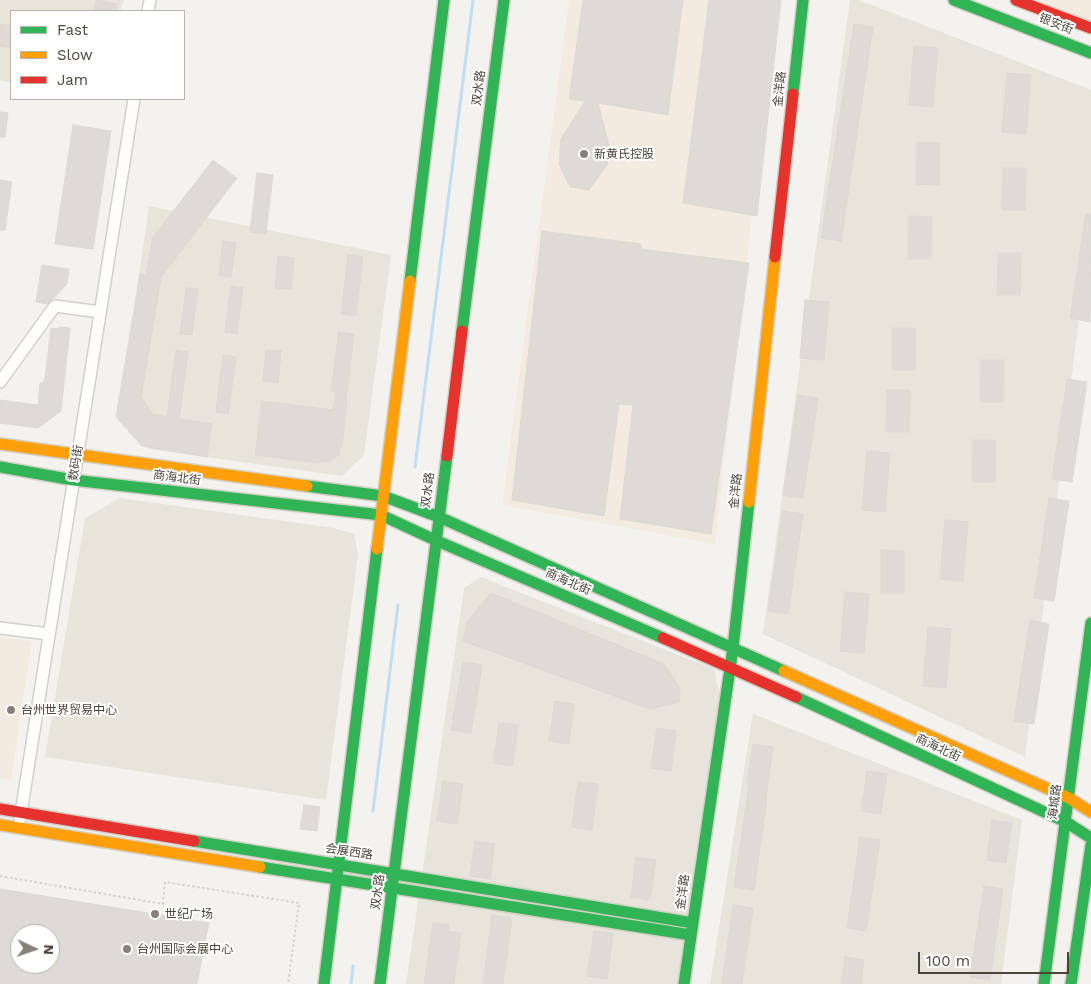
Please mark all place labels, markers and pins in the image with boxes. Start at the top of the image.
place label: 新黄氏控股 [594,147,654,161]
marker: 新黄氏控股 [578,148,590,160]
place label: 台州世界贸易中心 [21,703,117,717]
marker: 台州世界贸易中心 [5,704,17,716]
place label: 世纪广场 [165,907,213,921]
marker: 世纪广场 [149,908,161,920]
place label: 台州国际会展中心 [137,942,233,956]
marker: 台州国际会展中心 [121,943,133,955]

